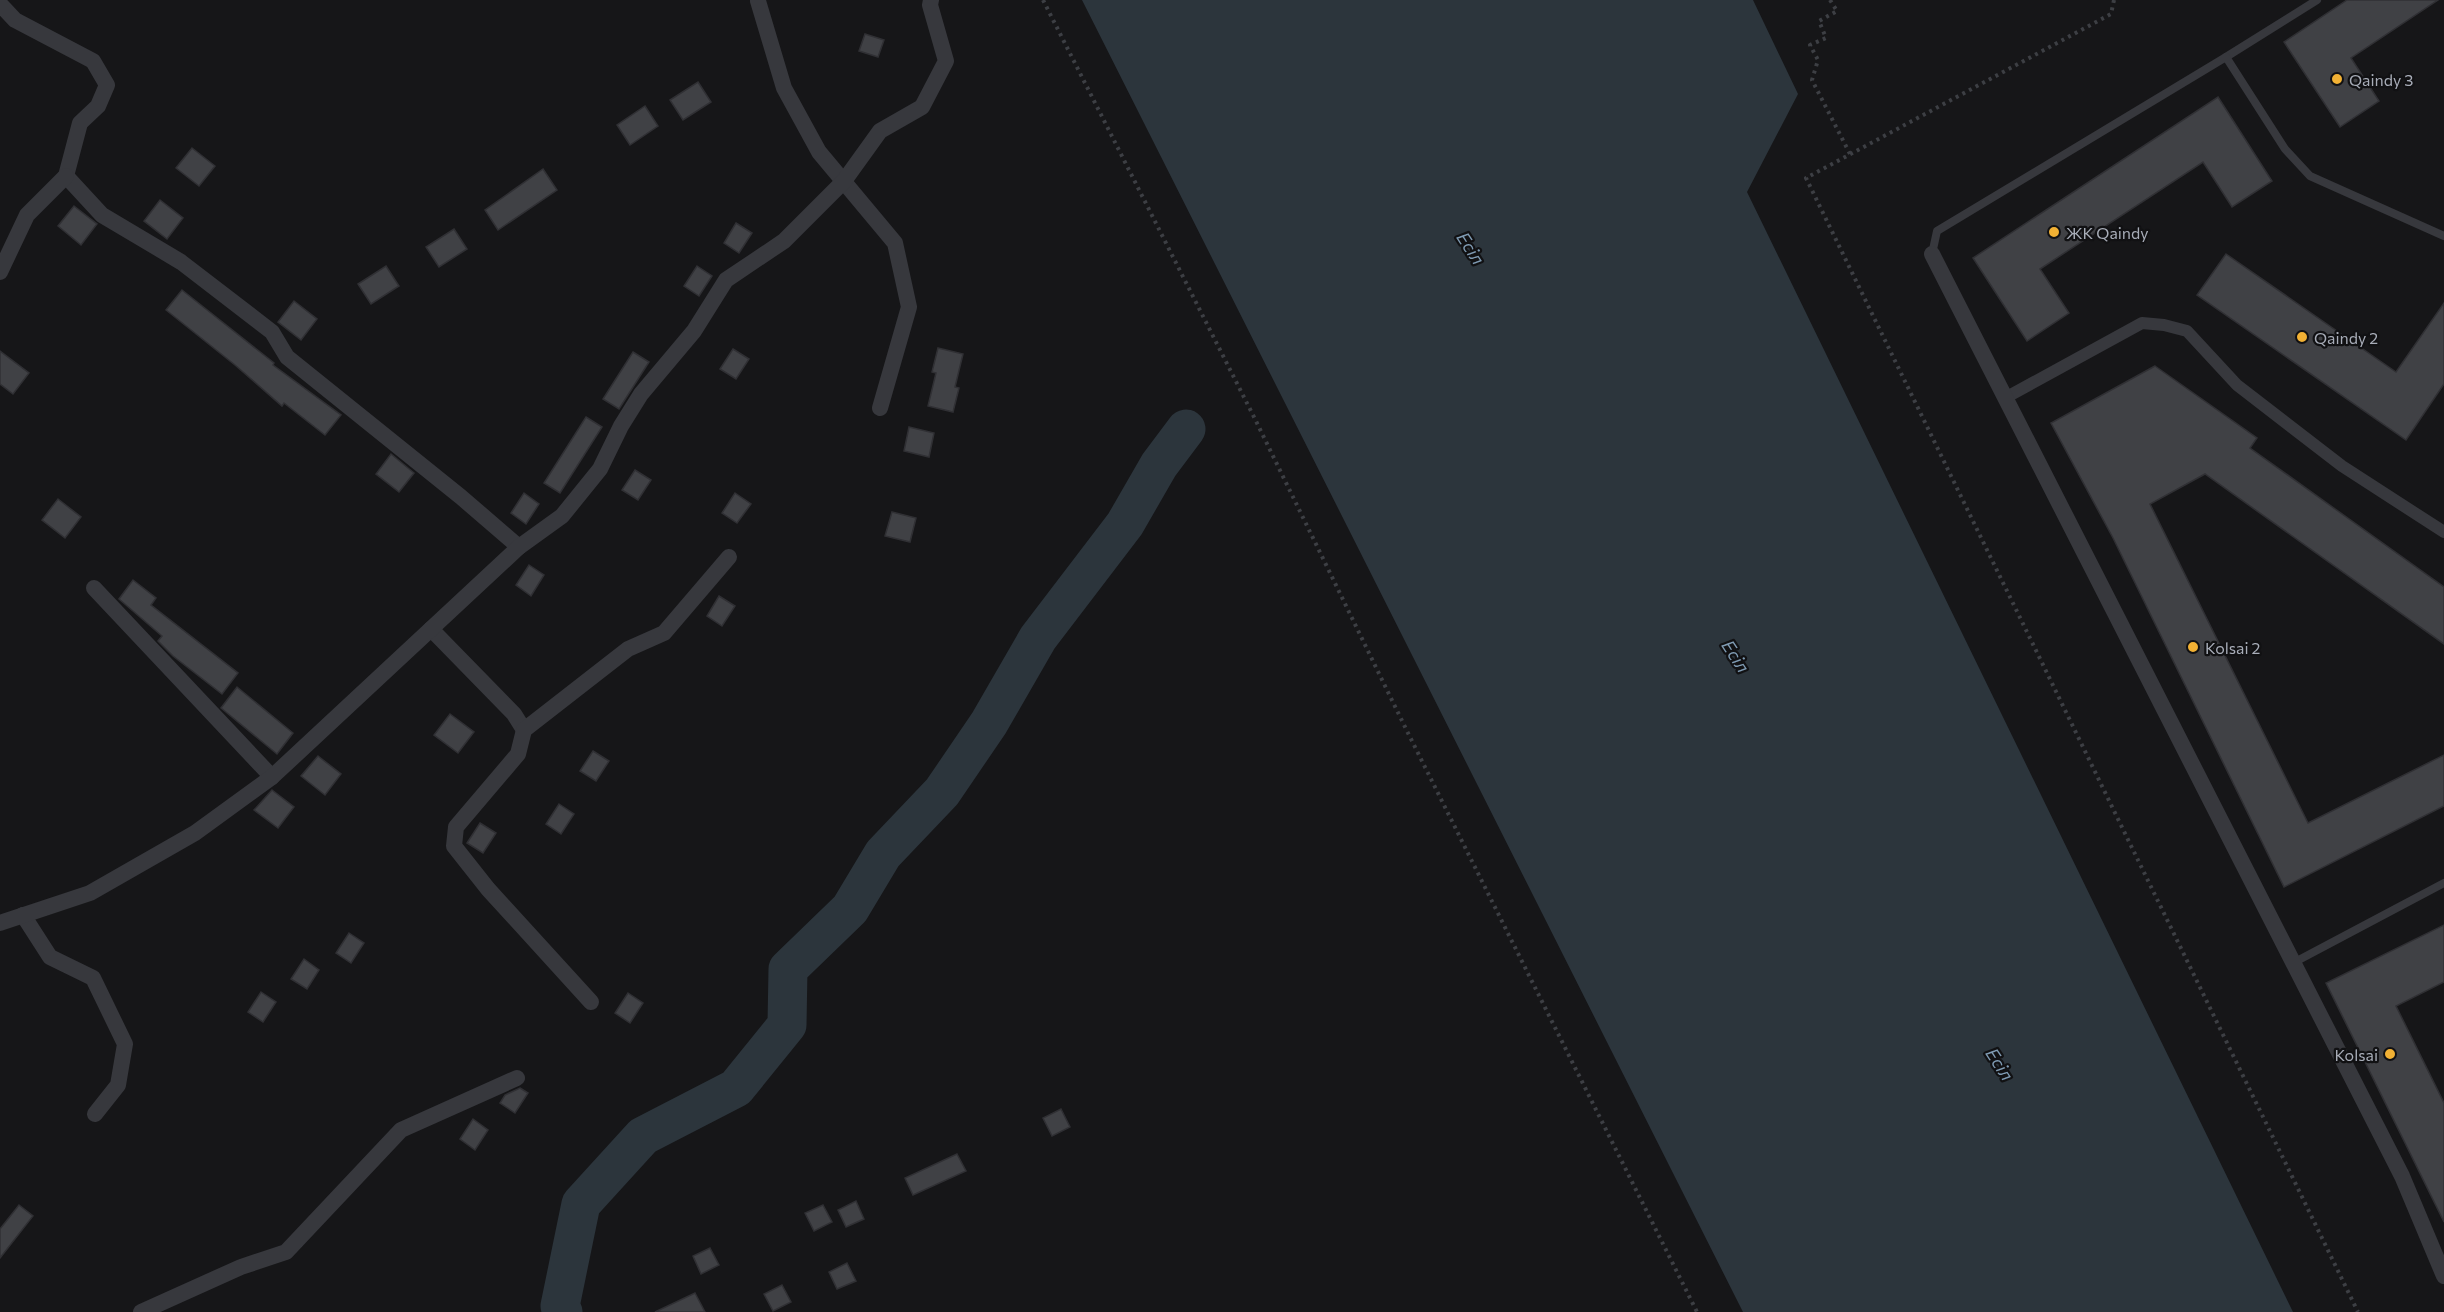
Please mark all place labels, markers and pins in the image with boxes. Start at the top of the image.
place label: Qaindy 3 [2349,70,2413,89]
marker: Qaindy 3 [2330,72,2344,86]
place label: ЖК Qaindy [2066,223,2149,242]
marker: ЖК Qaindy [2047,225,2061,239]
place label: Qaindy 2 [2314,328,2378,347]
marker: Qaindy 2 [2295,330,2309,344]
place label: Kolsai 2 [2205,638,2261,657]
marker: Kolsai 2 [2186,640,2200,654]
place label: Kolsai [2334,1045,2378,1064]
marker: Kolsai [2383,1047,2397,1061]

